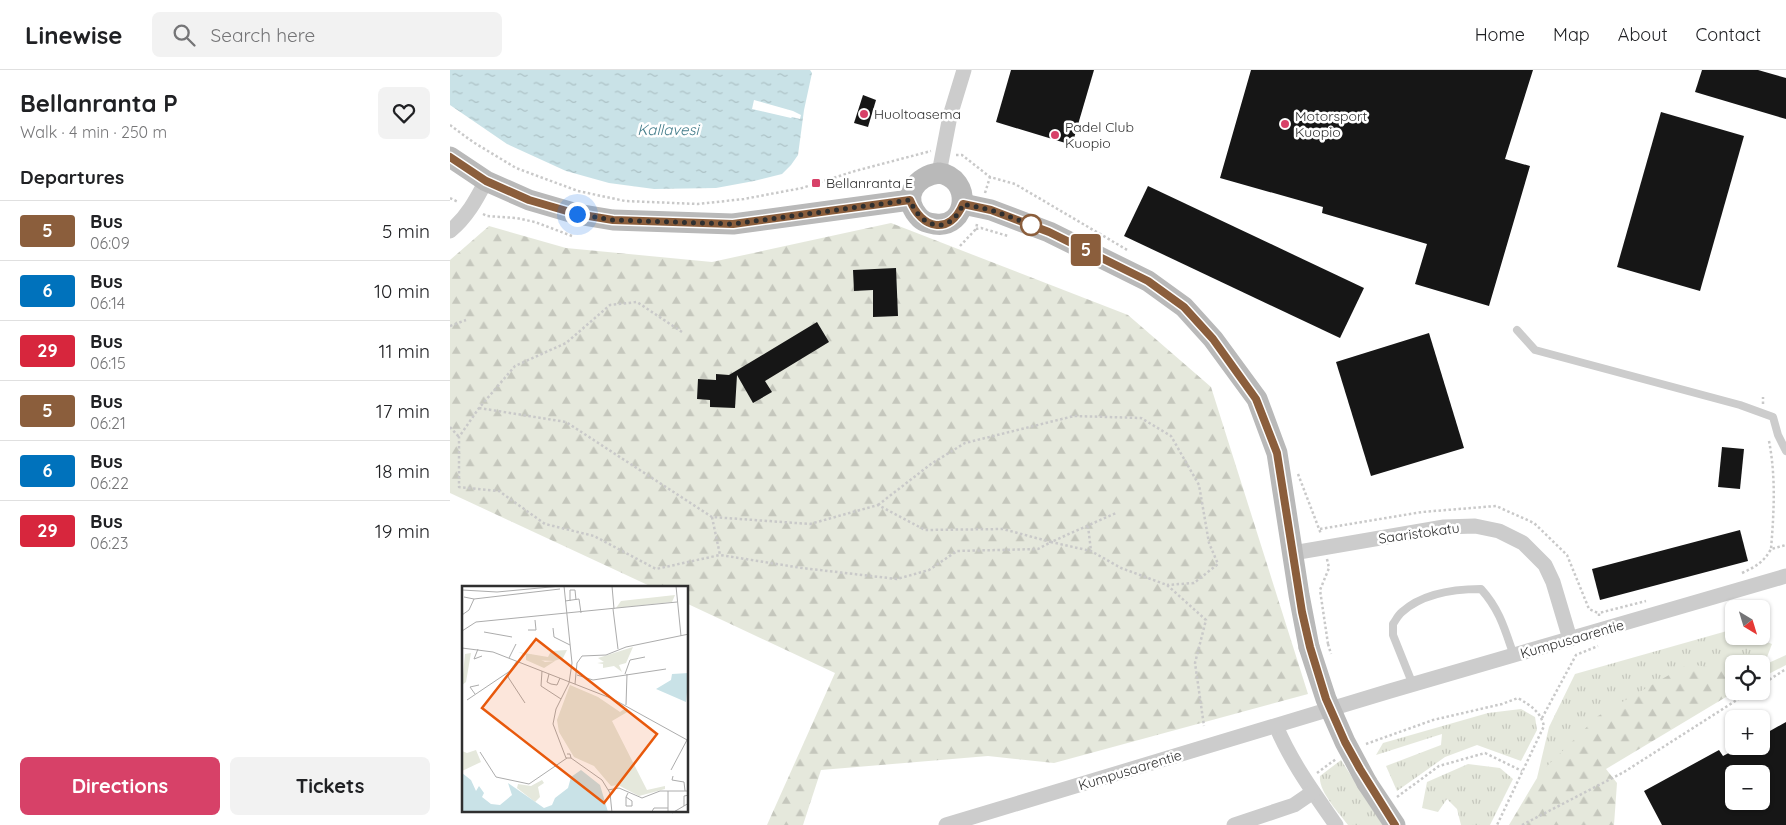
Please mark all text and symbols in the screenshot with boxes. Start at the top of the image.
search box [152,12,502,57]
text: Linewise [25,20,122,50]
icon: search [170,21,198,49]
text: Search here [210,23,315,47]
text: Home [1475,23,1525,46]
text: Map [1553,23,1590,46]
text: About [1618,23,1668,46]
text: Contact [1696,23,1761,46]
button: heart [378,87,430,139]
text: Bellanranta P [20,88,178,118]
place label: Huoltoasema [874,105,961,123]
place label: Motorsport Kuopio [1295,107,1367,141]
marker: Huoltoasema [858,108,870,120]
place label: Padel Club Kuopio [1065,118,1134,152]
marker: Motorsport Kuopio [1279,118,1291,130]
water label: Kallavesi [637,120,701,139]
text: Walk · 4 min · 250 m [20,122,167,142]
marker: Padel Club Kuopio [1049,129,1061,141]
text: Departures [20,165,124,189]
place label: Bellanranta E [826,174,913,192]
marker: Bellanranta E [810,177,822,189]
your location [565,202,590,227]
text: Bus [90,209,123,233]
unlabelled marker [1020,214,1042,236]
text: 5 [42,219,53,242]
text: 5 min [382,219,430,243]
text: 06:09 [90,233,130,253]
line badge: 5 [1070,234,1102,266]
text: 5 [1081,238,1091,261]
text: Bus [90,269,123,293]
text: 6 [43,279,52,302]
text: 10 min [374,279,430,303]
text: 06:14 [90,293,125,313]
text: Bus [90,329,123,353]
text: 29 [37,339,58,362]
text: 11 min [378,339,430,363]
text: 06:15 [90,353,126,373]
text: Bus [90,389,123,413]
text: 5 [42,399,53,422]
text: 17 min [376,399,430,423]
text: 06:21 [90,413,126,433]
text: Bus [90,449,123,473]
text: 6 [43,459,52,482]
text: 18 min [375,459,430,483]
text: 06:22 [90,473,129,493]
text: Bus [90,509,123,533]
street label: Saaristokatu [1377,518,1461,548]
text: 29 [37,519,58,542]
text: 19 min [375,519,430,543]
text: 06:23 [90,533,128,553]
inset map [462,586,689,812]
north arrow [1725,600,1770,645]
map controls [1725,600,1770,810]
street label: Kumpusaarentie [1518,616,1626,662]
button: locate [1725,655,1770,700]
button: + [1725,710,1770,755]
street label: Kumpusaarentie [1076,746,1184,794]
button: Directions [20,757,220,815]
button: Tickets [230,757,430,815]
button: − [1725,765,1770,810]

